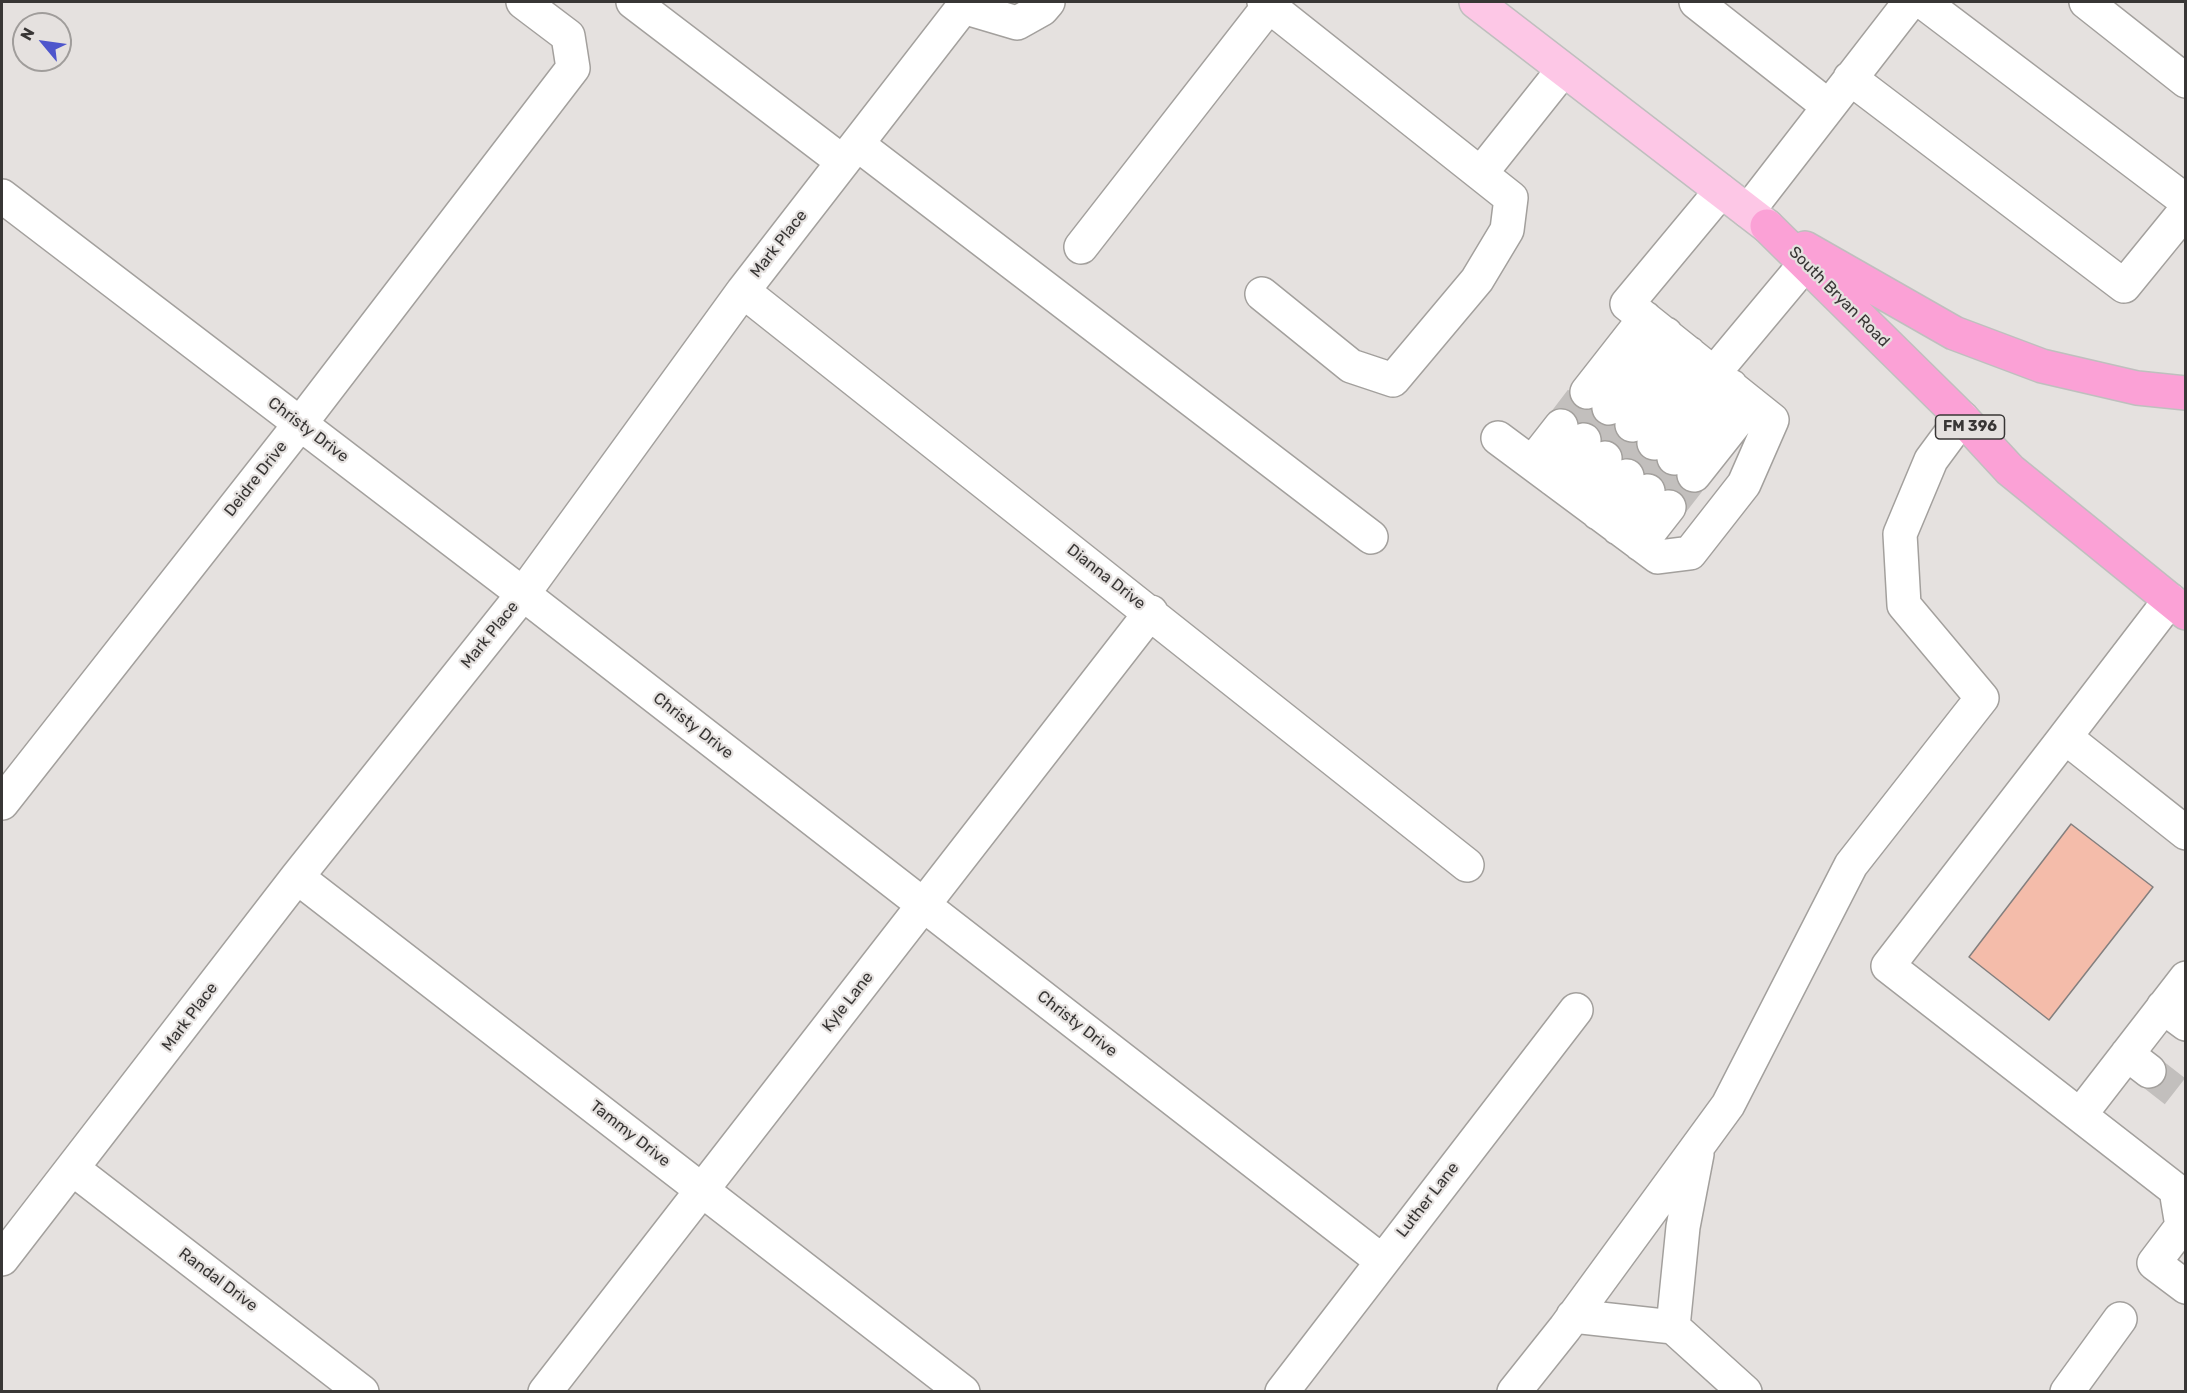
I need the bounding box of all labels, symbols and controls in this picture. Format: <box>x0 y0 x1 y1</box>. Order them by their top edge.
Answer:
north arrow <box>12 12 72 72</box>
text: N <box>16 24 39 44</box>
street label: Mark Place <box>747 206 811 282</box>
street label: South Bryan Road <box>1785 243 1893 351</box>
street label: Christy Drive <box>264 393 352 467</box>
road number: FM 396 <box>1936 415 2004 439</box>
street label: Deidre Drive <box>221 437 291 521</box>
street label: Dianna Drive <box>1063 540 1149 614</box>
street label: Mark Place <box>457 598 523 672</box>
street label: Christy Drive <box>649 689 737 763</box>
street label: Kyle Lane <box>819 968 877 1036</box>
street label: Mark Place <box>158 979 222 1055</box>
street label: Christy Drive <box>1033 987 1121 1061</box>
street label: Tammy Drive <box>586 1097 674 1171</box>
street label: Luther Lane <box>1393 1159 1463 1241</box>
street label: Randal Drive <box>175 1244 261 1316</box>

